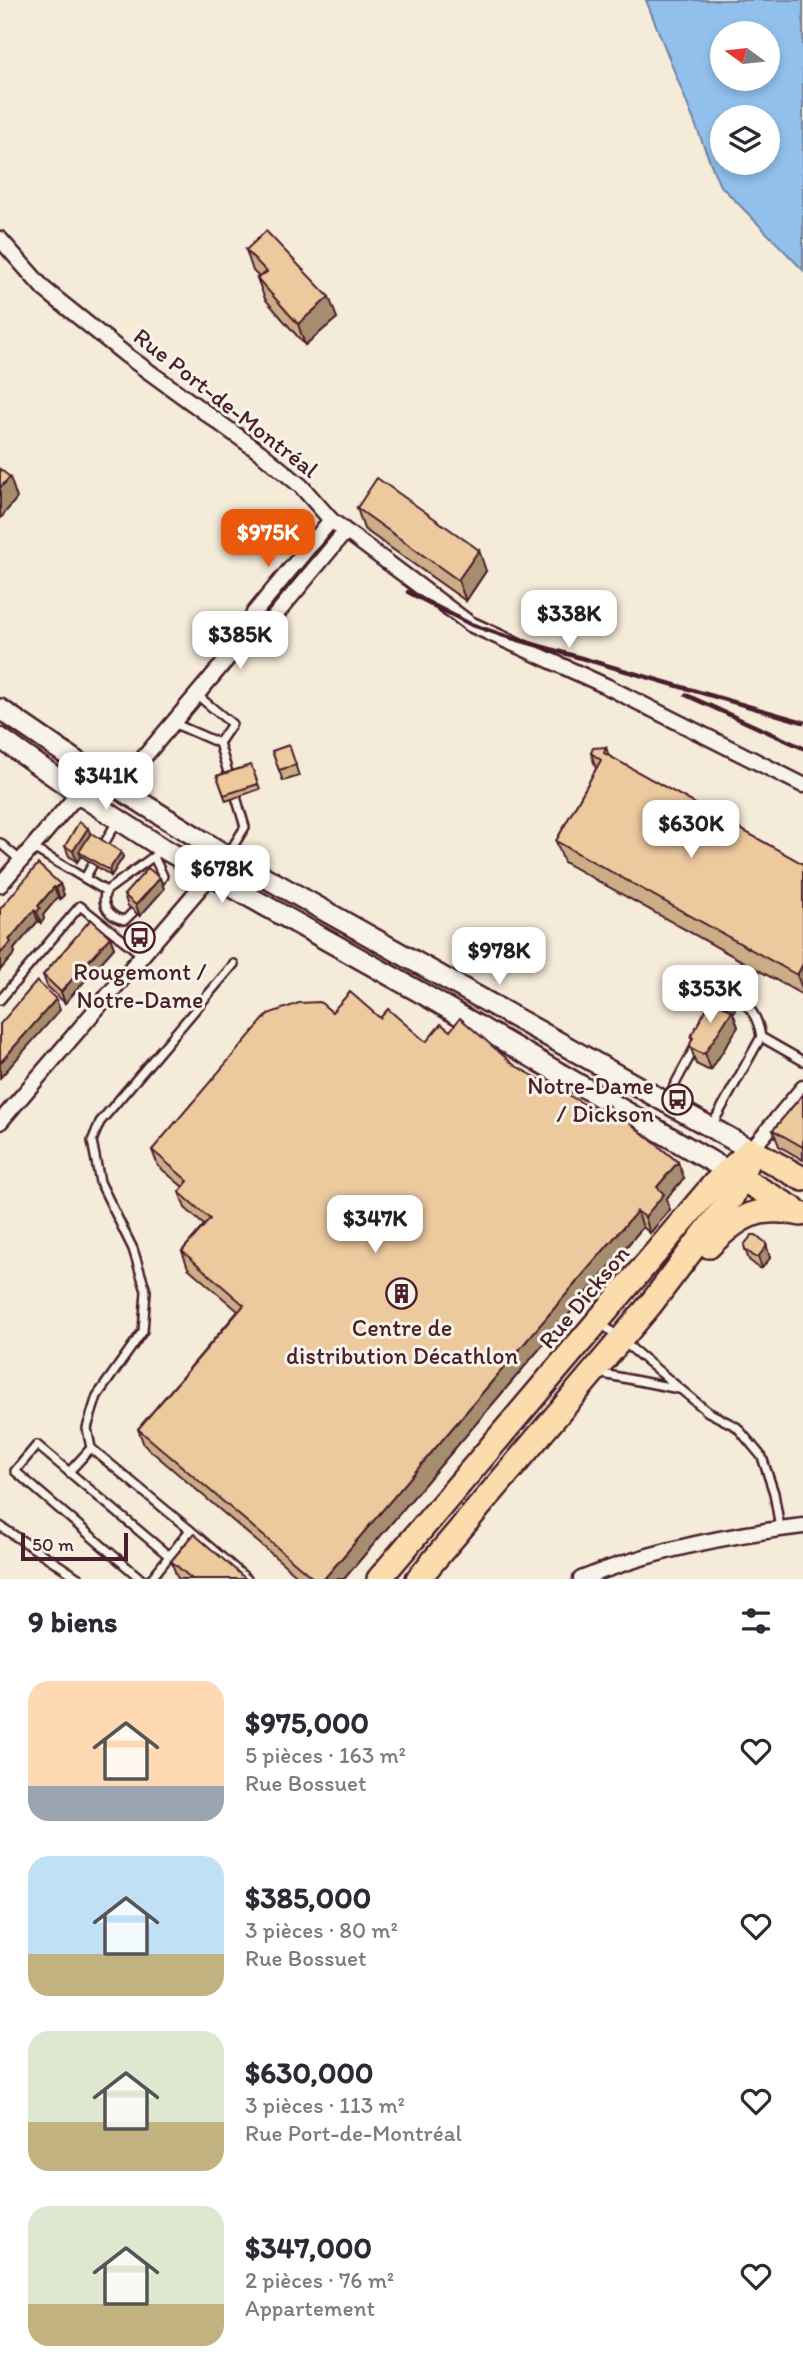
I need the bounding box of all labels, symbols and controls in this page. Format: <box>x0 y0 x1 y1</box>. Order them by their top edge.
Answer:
north arrow <box>710 21 780 91</box>
map controls <box>710 21 780 175</box>
button: layers <box>710 105 780 175</box>
street label: Rue Port-de-Montréal <box>128 321 325 484</box>
pin: $975K <box>219 510 317 569</box>
text: $975K <box>237 518 299 546</box>
pin: $338K <box>520 590 618 650</box>
text: $338K <box>537 599 601 627</box>
pin: $385K <box>191 612 289 671</box>
text: $385K <box>208 620 272 648</box>
pin: $341K <box>57 752 155 812</box>
text: $341K <box>74 761 138 789</box>
pin: $630K <box>642 800 740 860</box>
text: $630K <box>658 809 724 837</box>
pin: $678K <box>173 846 271 905</box>
text: $678K <box>191 854 253 882</box>
bus stop icon: Rougemont / Notre-Dame <box>123 921 157 955</box>
pin: $978K <box>450 928 548 987</box>
text: $978K <box>468 936 530 964</box>
place label: Rougemont / Notre-Dame <box>73 957 207 1014</box>
pin: $353K <box>661 965 759 1025</box>
text: $353K <box>678 974 742 1002</box>
place label: Notre-Dame / Dickson <box>527 1071 654 1128</box>
bus stop icon: Notre-Dame / Dickson <box>660 1083 694 1117</box>
pin: $347K <box>326 1196 424 1255</box>
text: $347K <box>343 1204 407 1232</box>
street label: Rue Dickson <box>532 1239 636 1354</box>
building icon: Centre de distribution Décathlon <box>385 1277 419 1311</box>
place label: Centre de distribution Décathlon <box>286 1313 519 1370</box>
scale bar <box>21 1530 128 1562</box>
text: 50 m <box>32 1533 74 1556</box>
icon: filters <box>737 1602 775 1640</box>
text: 9 biens <box>28 1603 117 1640</box>
text: $975,000 <box>245 1704 369 1741</box>
icon: home <box>84 1709 168 1793</box>
icon: heart <box>737 1732 775 1770</box>
text: 5 pièces · 163 m² <box>245 1741 406 1769</box>
text: Rue Bossuet <box>245 1769 367 1797</box>
text: $385,000 <box>245 1879 371 1916</box>
icon: home <box>84 1884 168 1968</box>
icon: heart <box>737 1907 775 1945</box>
text: 3 pièces · 80 m² <box>245 1916 398 1944</box>
text: Rue Bossuet <box>245 1944 367 1972</box>
text: $630,000 <box>245 2054 373 2091</box>
icon: home <box>84 2059 168 2143</box>
icon: heart <box>737 2082 775 2120</box>
text: 3 pièces · 113 m² <box>245 2091 405 2119</box>
text: Rue Port-de-Montréal <box>245 2119 462 2147</box>
text: $347,000 <box>245 2229 372 2266</box>
icon: home <box>84 2234 168 2318</box>
icon: heart <box>737 2257 775 2295</box>
text: 2 pièces · 76 m² <box>245 2266 394 2294</box>
text: Appartement <box>245 2294 375 2322</box>

